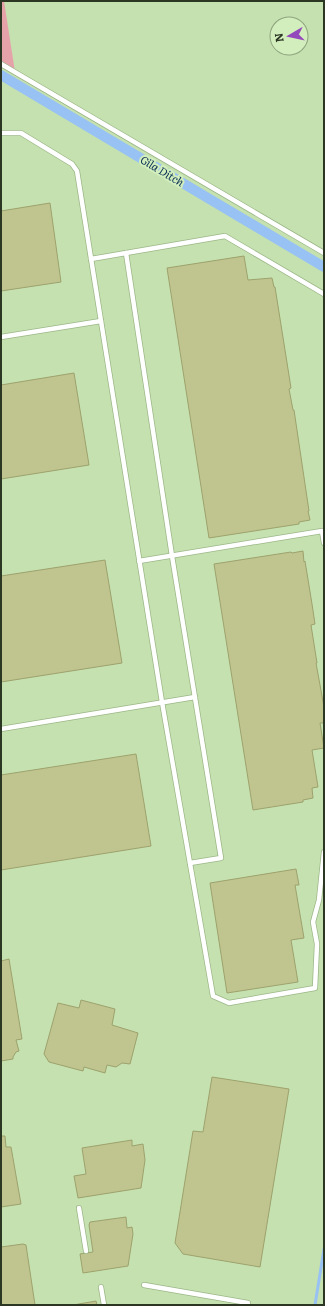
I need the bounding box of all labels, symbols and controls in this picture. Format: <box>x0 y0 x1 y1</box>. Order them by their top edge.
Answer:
north arrow <box>269 16 309 56</box>
text: N <box>270 32 287 44</box>
water label: Gila Ditch <box>138 151 188 190</box>

